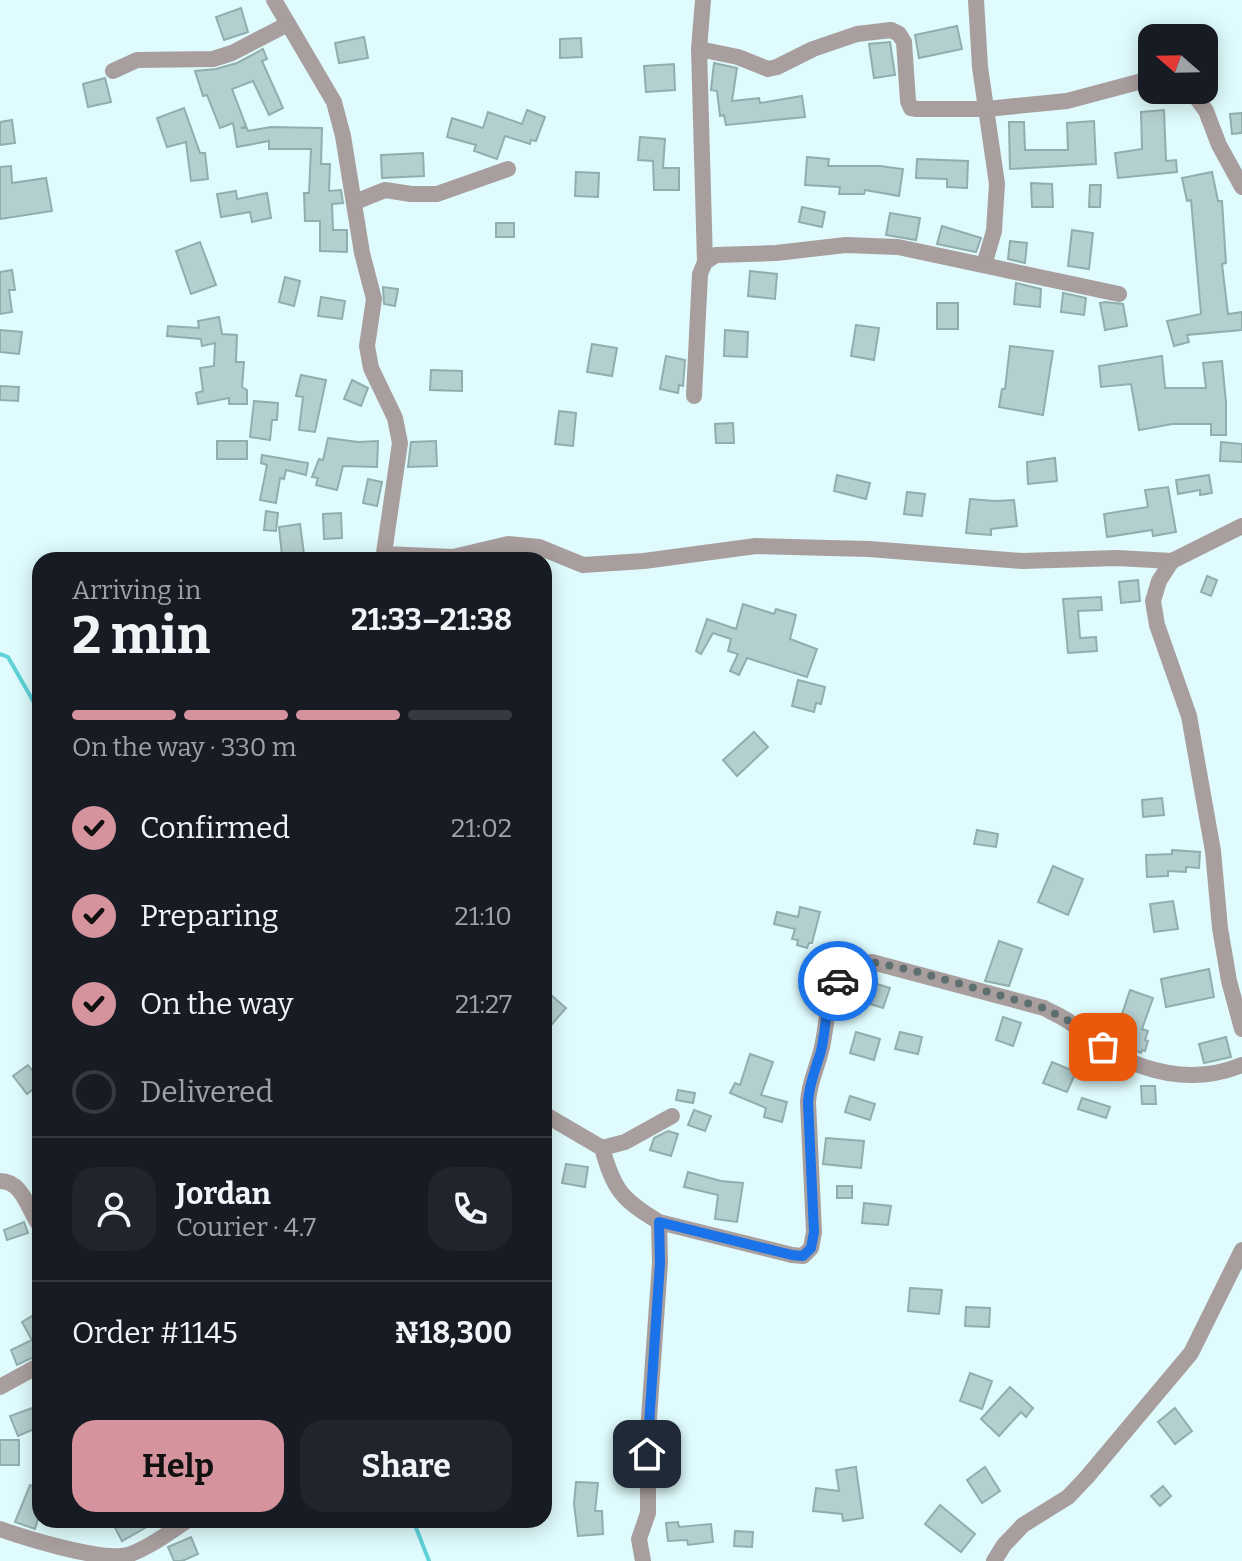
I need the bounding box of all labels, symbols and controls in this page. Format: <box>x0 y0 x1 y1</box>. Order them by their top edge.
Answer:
north arrow <box>1138 24 1218 104</box>
map controls <box>1138 24 1218 104</box>
text: Arriving in <box>72 575 201 606</box>
text: 21:33–21:38 <box>351 602 512 638</box>
text: 2 min <box>72 604 210 667</box>
text: On the way · 330 m <box>72 732 297 763</box>
icon: check <box>72 806 116 850</box>
text: Confirmed <box>140 810 290 846</box>
text: 21:02 <box>451 813 512 844</box>
icon: check <box>72 894 116 938</box>
text: Preparing <box>140 898 278 934</box>
text: 21:10 <box>455 901 512 932</box>
courier <box>798 941 878 1021</box>
icon: car <box>816 959 860 1003</box>
icon: check <box>72 982 116 1026</box>
text: On the way <box>140 986 293 1022</box>
text: 21:27 <box>455 989 512 1020</box>
pin <box>1069 1013 1137 1081</box>
icon: bag <box>1081 1025 1125 1069</box>
text: Delivered <box>140 1074 273 1110</box>
button: person <box>72 1167 156 1251</box>
button: phone <box>428 1167 512 1251</box>
text: Jordan <box>176 1176 271 1212</box>
text: Courier · 4.7 <box>176 1212 316 1243</box>
text: Order #1145 <box>72 1315 238 1351</box>
text: ₦18,300 <box>394 1315 512 1351</box>
button: Help <box>72 1420 284 1512</box>
button: Share <box>300 1420 512 1512</box>
pin <box>613 1420 681 1488</box>
icon: home <box>625 1432 669 1476</box>

